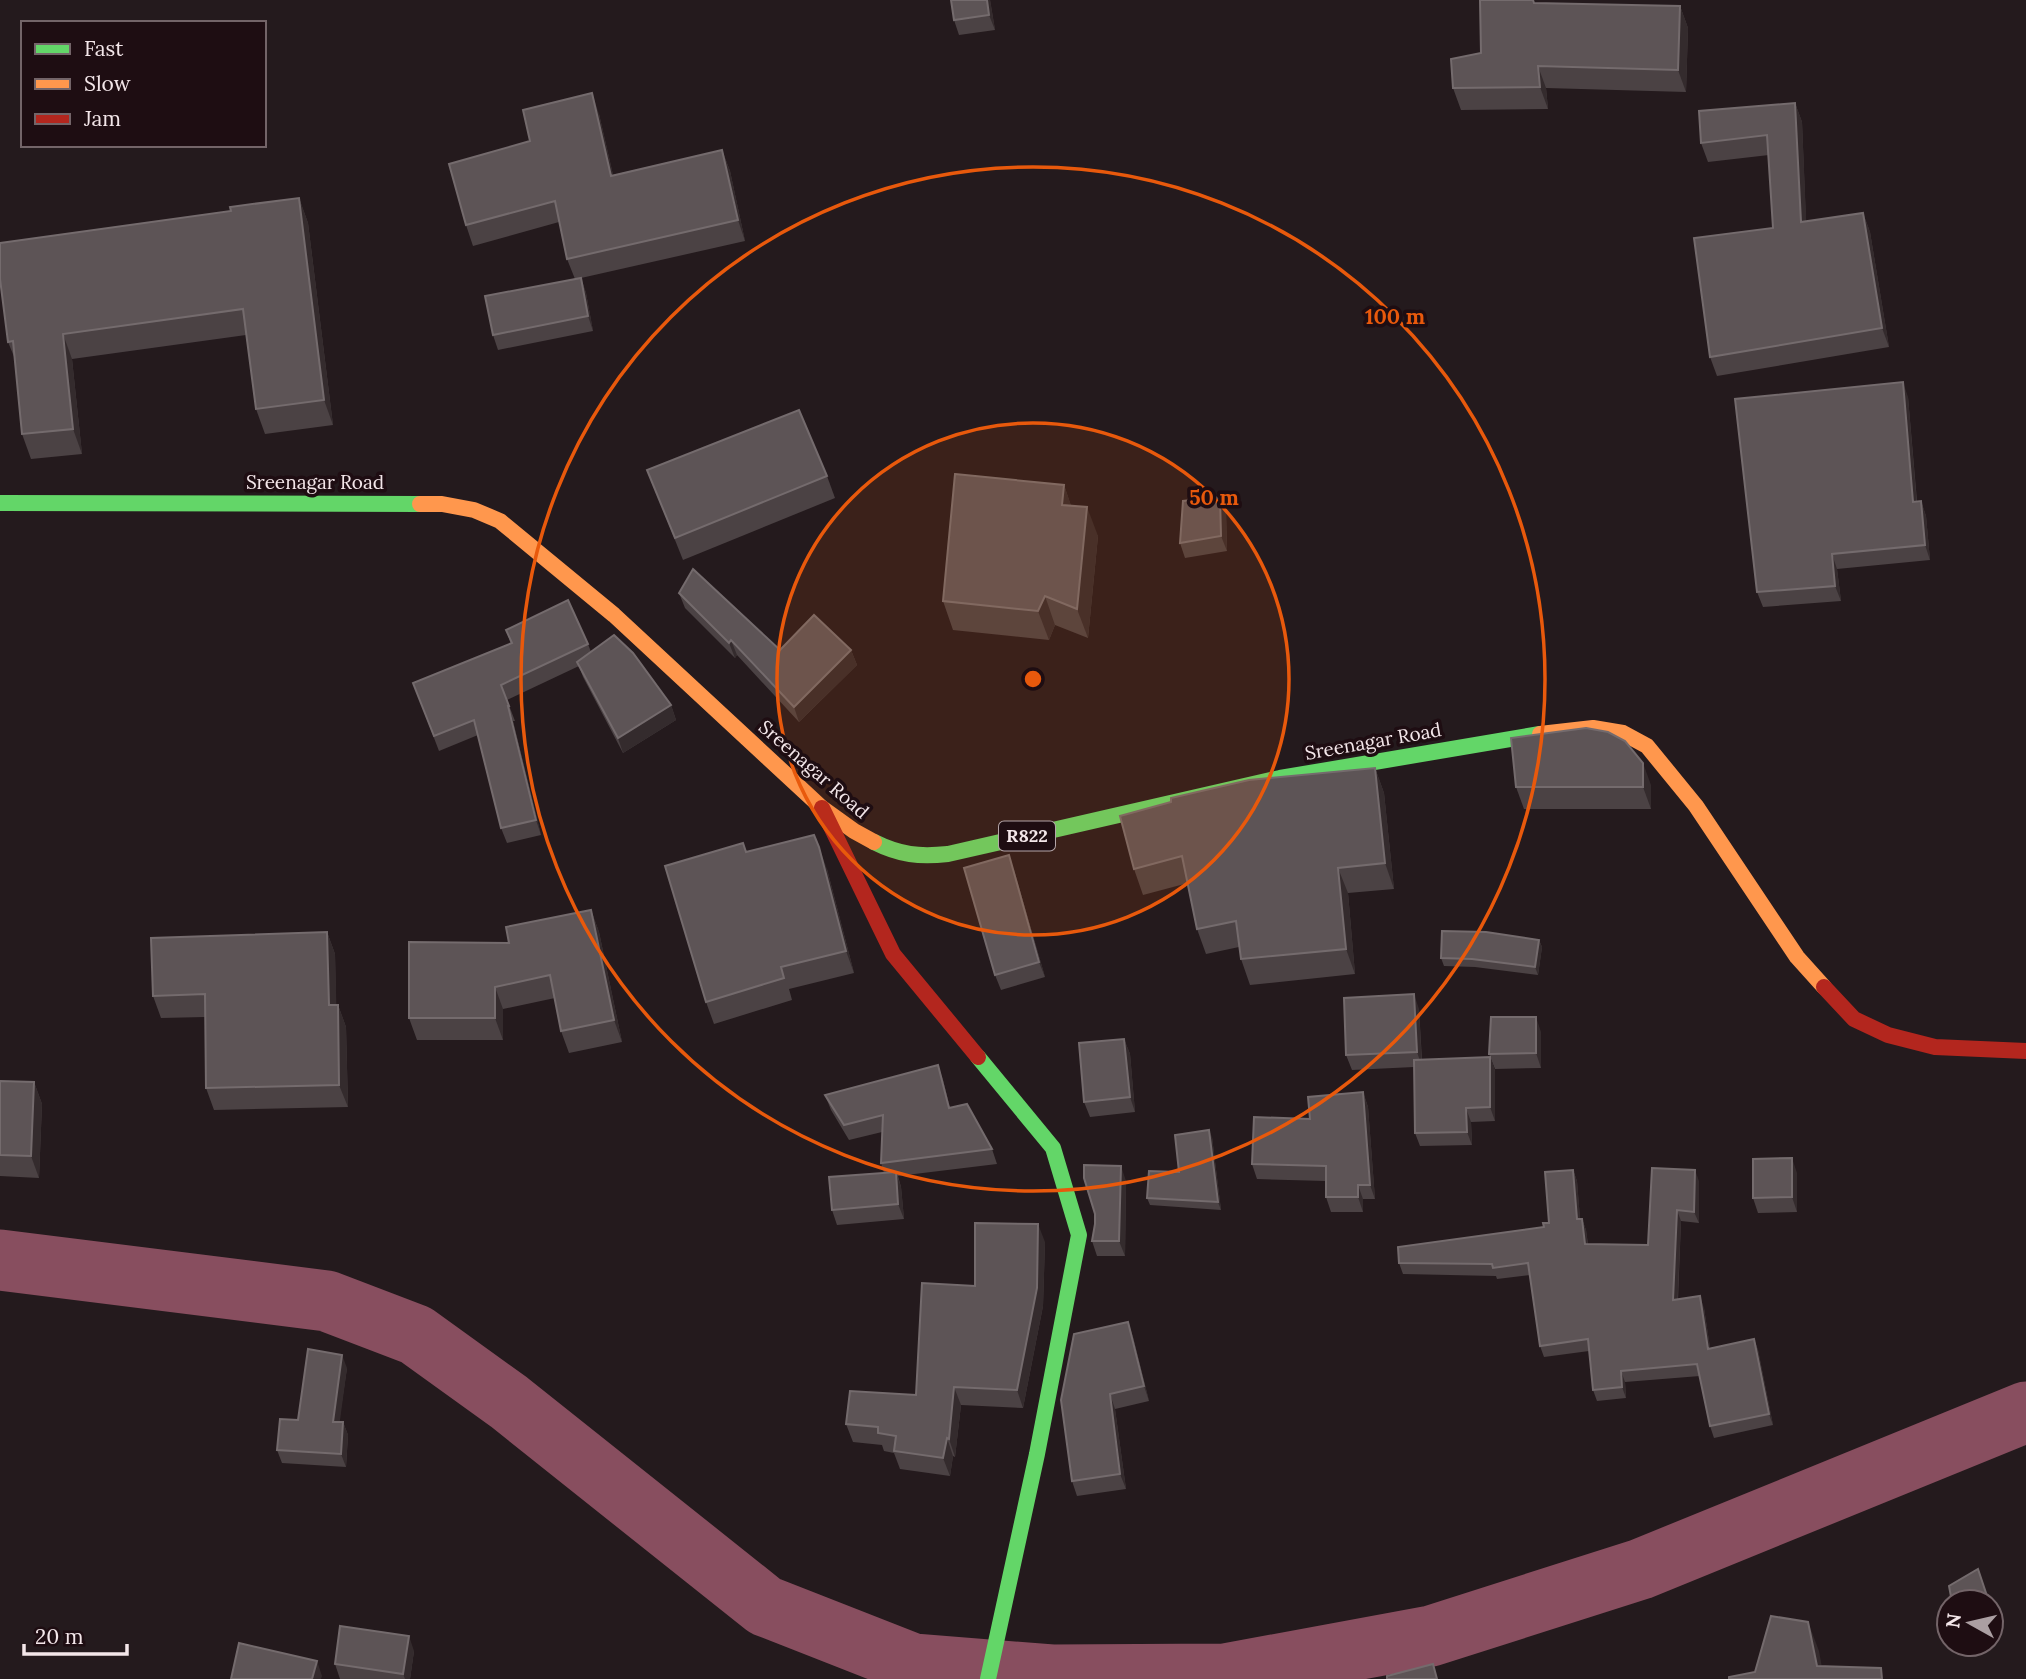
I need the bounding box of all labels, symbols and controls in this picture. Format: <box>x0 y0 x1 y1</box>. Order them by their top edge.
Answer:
legend <box>21 21 266 147</box>
text: Fast <box>84 35 124 62</box>
text: Slow <box>84 70 131 97</box>
text: Jam <box>83 105 121 132</box>
text: 100 m <box>1365 303 1425 330</box>
street label: Sreenagar Road <box>246 470 384 494</box>
text: 50 m <box>1189 484 1239 511</box>
centre of rings <box>1021 667 1045 691</box>
street label: Sreenagar Road <box>754 715 874 823</box>
street label: Sreenagar Road <box>1303 717 1443 765</box>
road number: R822 <box>999 822 1055 850</box>
north arrow <box>1935 1588 2005 1658</box>
text: N <box>1940 1611 1966 1630</box>
scale bar <box>24 1612 128 1656</box>
text: 20 m <box>35 1623 84 1650</box>

